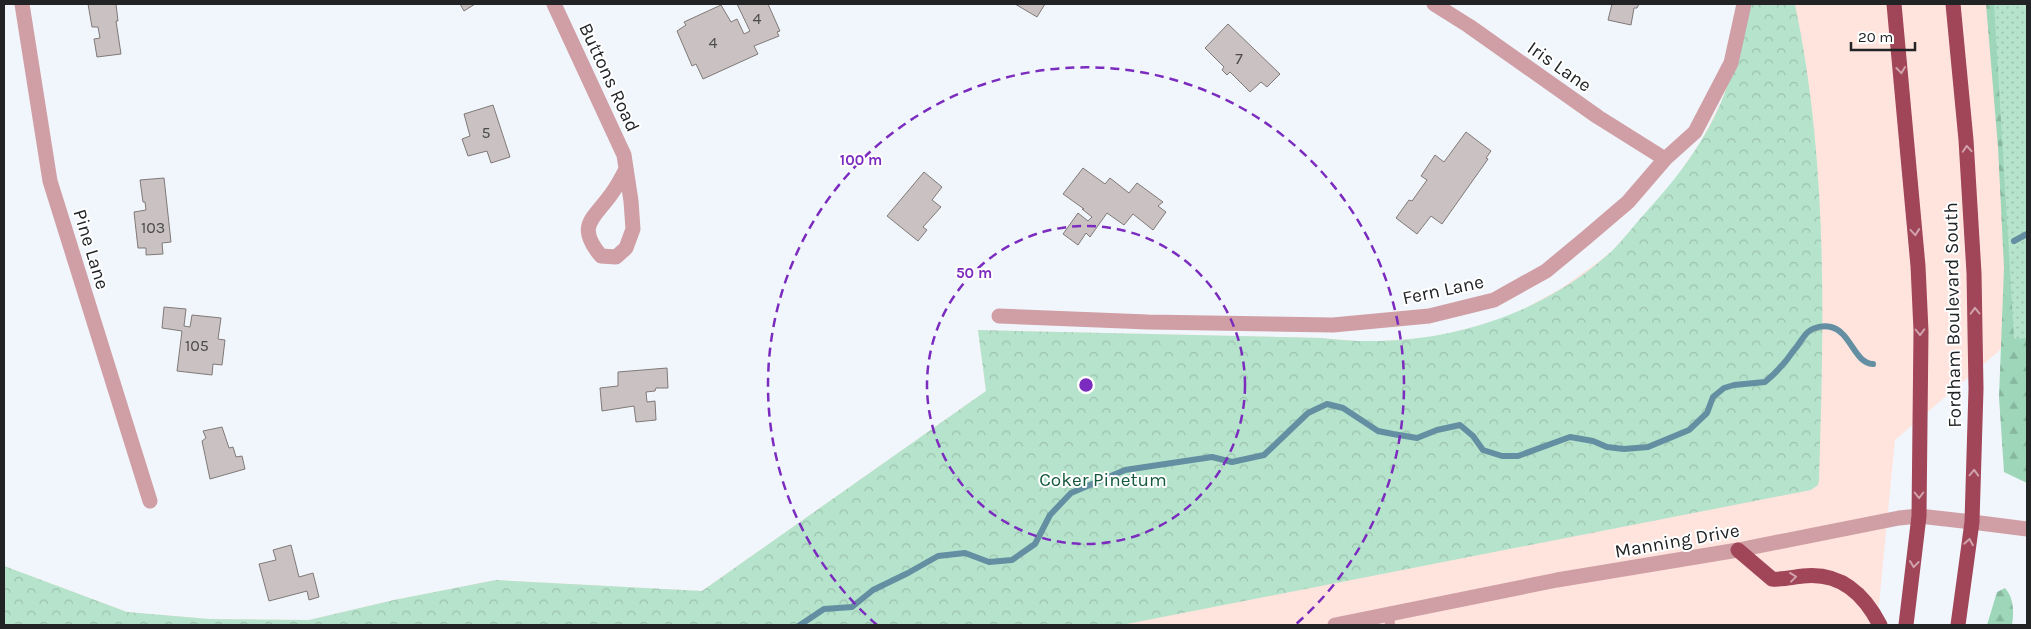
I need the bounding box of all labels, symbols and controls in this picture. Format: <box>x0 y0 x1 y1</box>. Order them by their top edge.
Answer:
house number: 4 <box>753 9 762 28</box>
street label: Buttons Road <box>574 19 644 135</box>
scale bar <box>1851 20 1915 52</box>
text: 20 m <box>1858 28 1893 46</box>
house number: 4 <box>709 33 718 52</box>
street label: Iris Lane <box>1523 37 1596 97</box>
house number: 7 <box>1235 49 1243 68</box>
one-way arrow <box>1895 66 1906 74</box>
house number: 5 <box>481 123 491 142</box>
one-way arrow <box>1961 144 1972 152</box>
text: 100 m <box>840 151 882 169</box>
street label: Fordham Boulevard South <box>1940 202 1966 428</box>
street label: Pine Lane <box>68 207 114 292</box>
house number: 103 <box>141 218 165 237</box>
one-way arrow <box>1909 228 1920 236</box>
text: 50 m <box>956 264 992 282</box>
street label: Fern Lane <box>1401 271 1486 309</box>
one-way arrow <box>1970 307 1980 314</box>
one-way arrow <box>1915 329 1925 337</box>
house number: 105 <box>185 336 209 355</box>
centre of rings <box>1077 376 1095 394</box>
park label: Coker Pinetum <box>1039 469 1167 491</box>
one-way arrow <box>1968 469 1979 477</box>
one-way arrow <box>1914 492 1924 499</box>
street label: Manning Drive <box>1613 519 1741 563</box>
one-way arrow <box>1963 538 1974 546</box>
one-way arrow <box>1909 561 1920 569</box>
one-way arrow <box>1789 572 1797 583</box>

